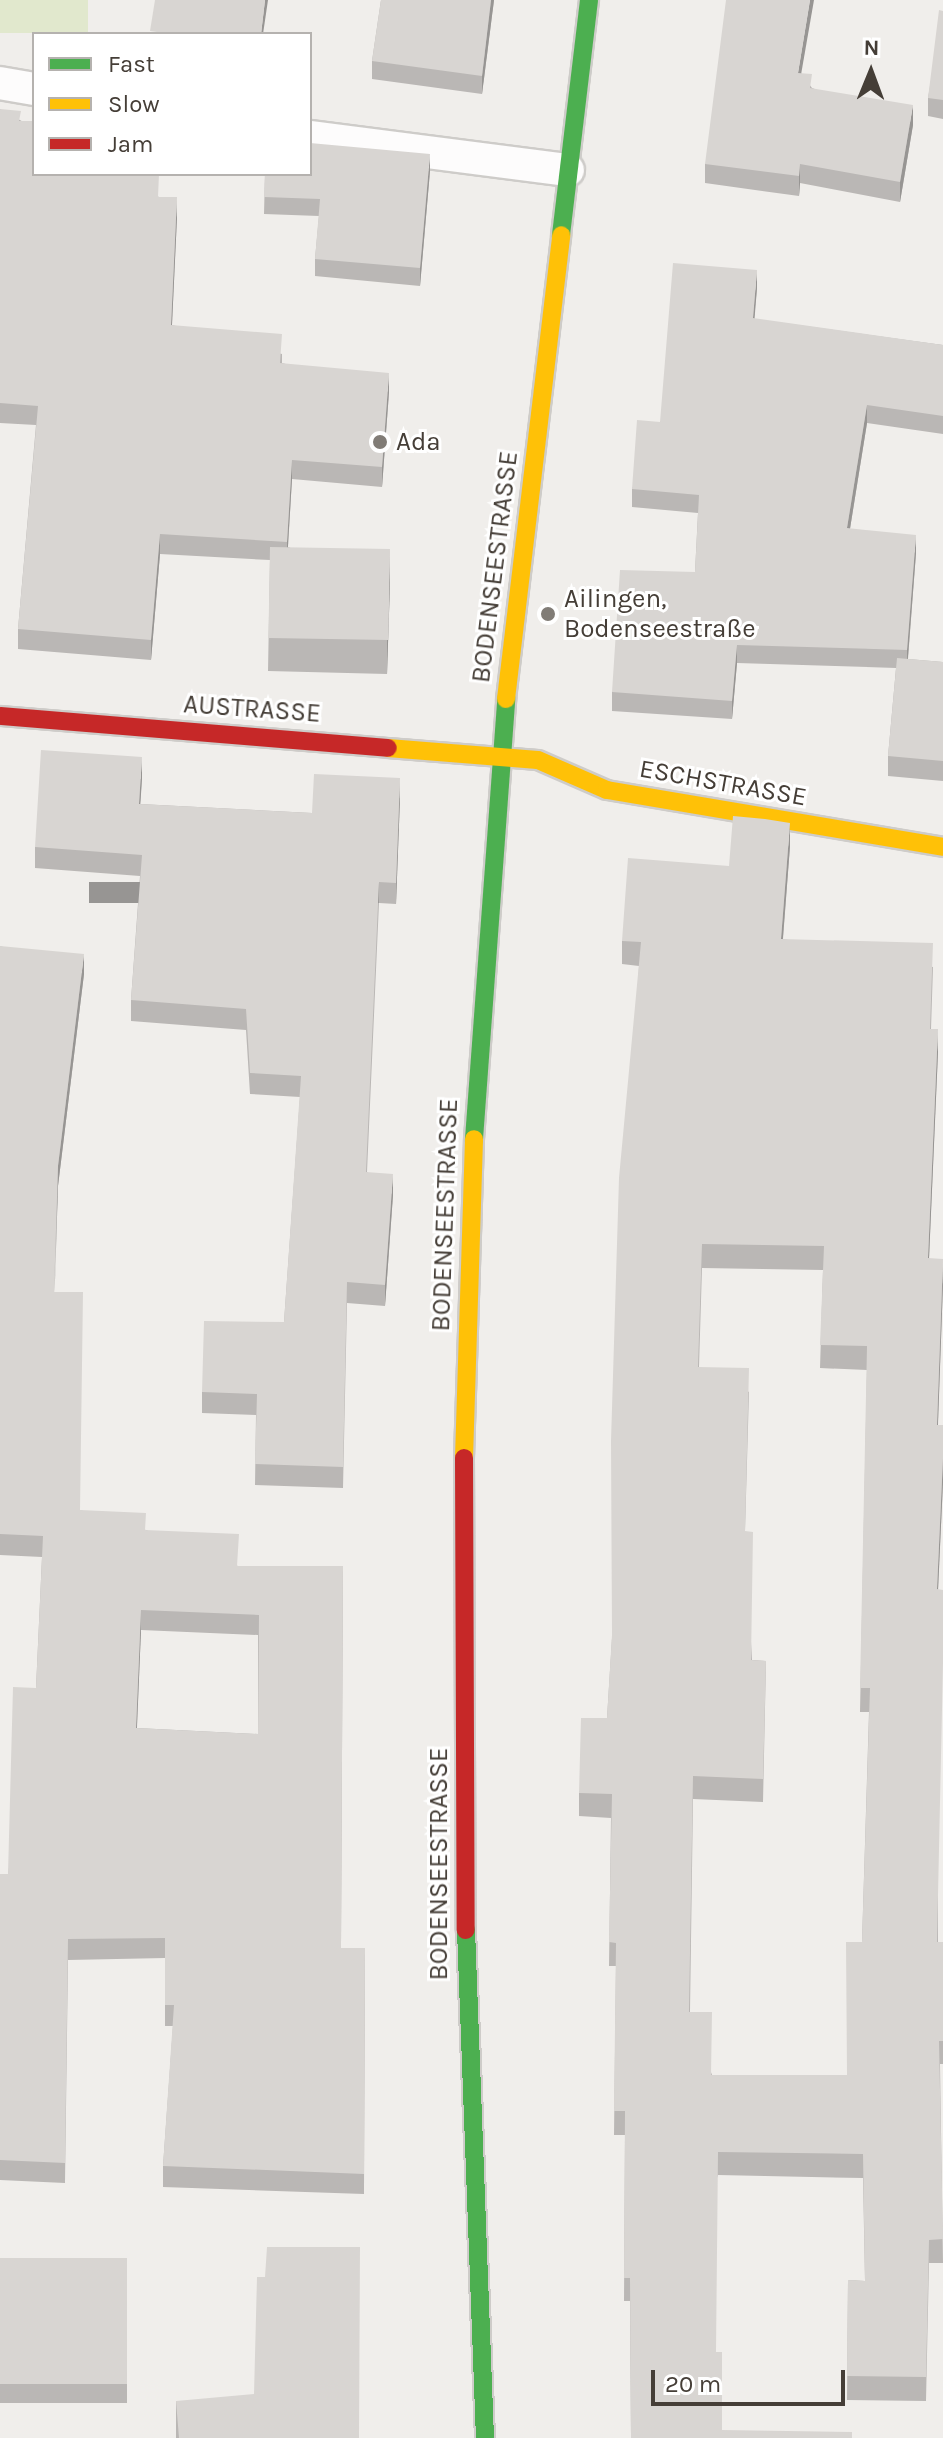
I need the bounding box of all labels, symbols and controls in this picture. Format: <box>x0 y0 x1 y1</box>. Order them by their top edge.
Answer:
legend <box>32 32 312 176</box>
north arrow <box>831 32 911 112</box>
text: N <box>863 35 880 61</box>
text: Fast <box>108 50 155 78</box>
text: Slow <box>108 90 160 118</box>
text: Jam <box>108 130 153 158</box>
place label: Ada <box>396 426 441 458</box>
marker: Ada <box>371 433 389 451</box>
street label: BODENSEESTRASSE <box>465 449 525 685</box>
place label: Ailingen, Bodenseestraße <box>564 583 756 644</box>
marker: Ailingen, Bodenseestraße <box>539 605 557 623</box>
street label: AUSTRASSE <box>182 689 322 729</box>
street label: ESCHSTRASSE <box>637 753 809 813</box>
street label: BODENSEESTRASSE <box>425 1098 465 1332</box>
street label: BODENSEESTRASSE <box>423 1747 455 1981</box>
scale bar <box>655 2354 849 2404</box>
text: 20 m <box>665 2370 721 2398</box>

